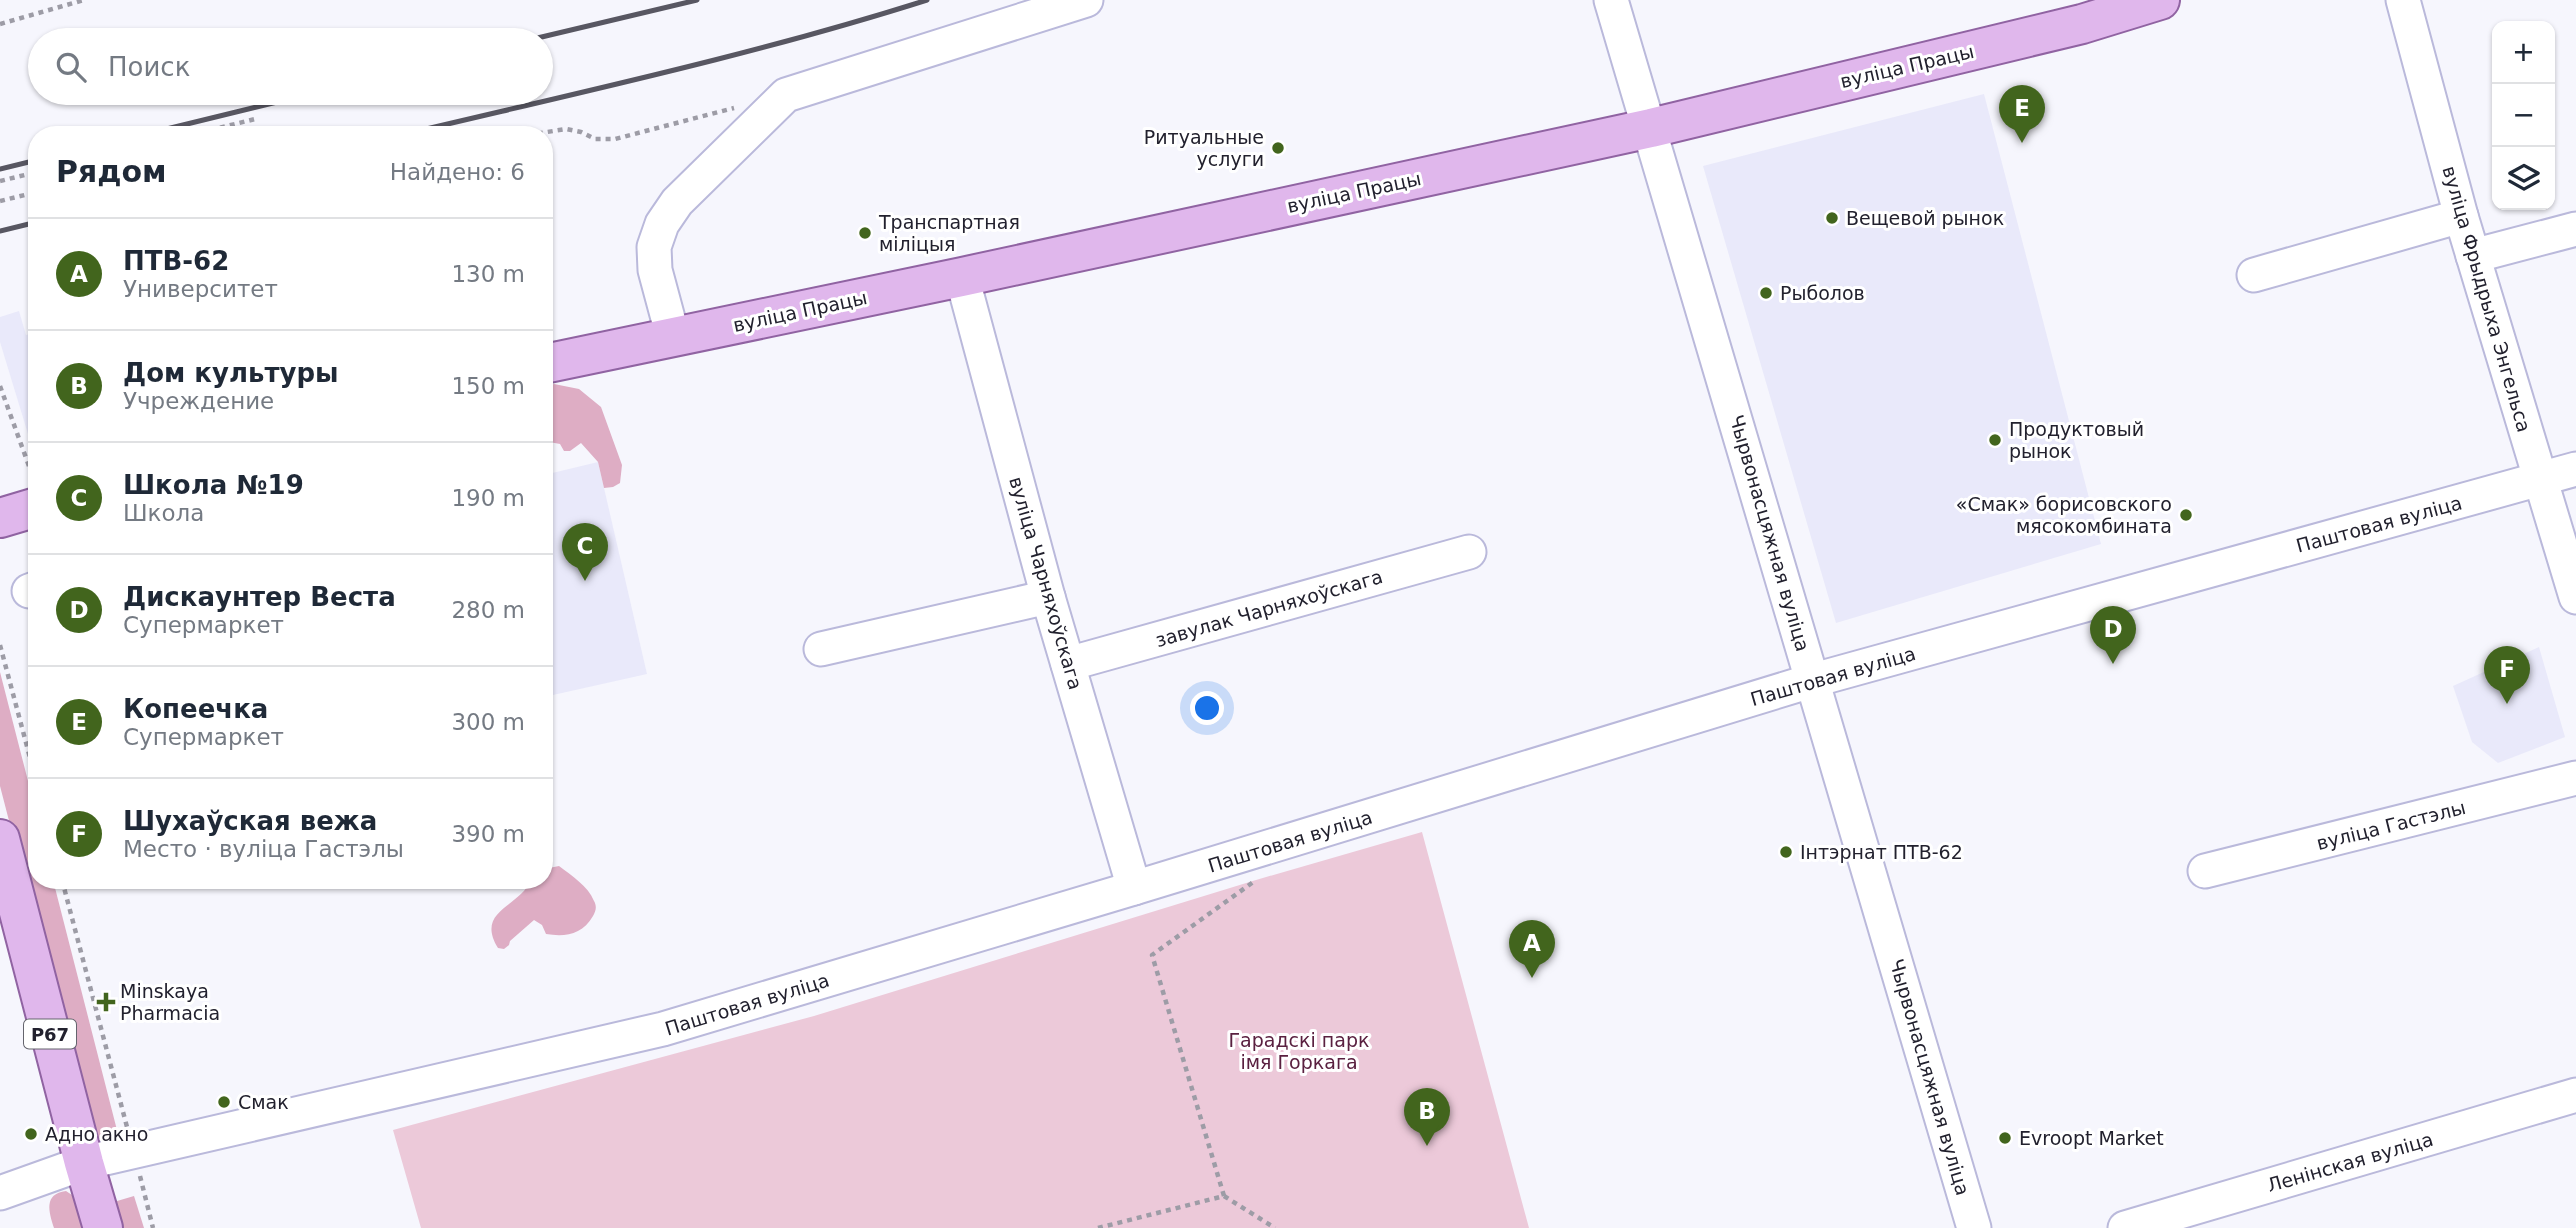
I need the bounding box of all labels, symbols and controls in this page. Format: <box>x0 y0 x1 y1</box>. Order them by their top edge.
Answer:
map controls <box>2492 21 2555 210</box>
button: + <box>2492 21 2555 84</box>
search box <box>28 28 553 105</box>
street label: вуліца Працы <box>1838 40 1976 92</box>
icon: search <box>52 48 90 86</box>
text: Поиск <box>108 52 190 82</box>
button: − <box>2492 84 2555 147</box>
pin: E <box>1999 85 2045 143</box>
place label: Ритуальные услуги <box>1144 126 1264 170</box>
marker: Ритуальные услуги <box>1270 140 1286 156</box>
button: layers <box>2492 147 2555 210</box>
text: Рядом <box>56 154 167 189</box>
text: Найдено: 6 <box>390 159 525 185</box>
street label: вуліца Фрыдрыха Энгельса <box>2438 163 2536 435</box>
street label: вуліца Працы <box>1285 167 1423 217</box>
place label: Вещевой рынок <box>1846 207 2004 229</box>
marker: Вещевой рынок <box>1824 210 1840 226</box>
place label: Транспартная міліцыя <box>878 211 1020 255</box>
marker: Транспартная міліцыя <box>857 225 873 241</box>
text: ПТВ-62 <box>123 246 229 276</box>
text: A <box>70 261 88 287</box>
text: 130 m <box>451 261 525 287</box>
text: Университет <box>123 276 278 302</box>
place label: Рыболов <box>1780 282 1865 304</box>
marker: Рыболов <box>1758 285 1774 301</box>
street label: вуліца Працы <box>731 286 869 336</box>
text: Дом культуры <box>123 358 339 388</box>
text: B <box>70 373 88 399</box>
text: 150 m <box>451 373 525 399</box>
text: Учреждение <box>123 388 274 414</box>
street label: Чырвонасцяжная вуліца <box>1726 412 1814 654</box>
place label: Продуктовый рынок <box>2009 418 2144 462</box>
marker: Продуктовый рынок <box>1987 432 2003 448</box>
text: Школа №19 <box>123 470 304 500</box>
street label: вуліца Чарняхоўскага <box>1005 474 1087 692</box>
text: C <box>71 485 87 511</box>
text: 190 m <box>451 485 525 511</box>
street label: Паштовая вуліца <box>2294 491 2464 557</box>
place label: «Смак» борисовского мясокомбината <box>1956 493 2172 537</box>
text: Школа <box>123 500 204 526</box>
marker: «Смак» борисовского мясокомбината <box>2178 507 2194 523</box>
pin: C <box>562 523 608 581</box>
street label: завулак Чарняхоўскага <box>1153 565 1385 651</box>
text: Дискаунтер Веста <box>123 582 396 612</box>
text: D <box>69 597 89 623</box>
text: 280 m <box>451 597 525 623</box>
pin: D <box>2090 606 2136 664</box>
text: Супермаркет <box>123 612 284 638</box>
street label: Паштовая вуліца <box>1748 642 1918 710</box>
pin: F <box>2484 646 2530 704</box>
your location <box>1190 691 1224 725</box>
text: Копеечка <box>123 694 268 724</box>
text: E <box>71 709 87 735</box>
text: 300 m <box>451 709 525 735</box>
text: Супермаркет <box>123 724 284 750</box>
street label: вуліца Гастэлы <box>2314 796 2468 854</box>
text: Шухаўская вежа <box>123 806 377 836</box>
street label: Паштовая вуліца <box>1205 806 1375 876</box>
text: F <box>71 821 87 847</box>
text: 390 m <box>451 821 525 847</box>
text: Место · вуліца Гастэлы <box>123 836 404 862</box>
place label: Інтэрнат ПТВ-62 <box>1800 841 1963 863</box>
marker: Інтэрнат ПТВ-62 <box>1778 844 1794 860</box>
pin: A <box>1509 920 1555 978</box>
street label: Чырвонасцяжная вуліца <box>1886 956 1974 1198</box>
street label: Паштовая вуліца <box>662 969 832 1039</box>
place label: Minskaya Pharmacia <box>120 980 220 1024</box>
marker: Minskaya Pharmacia <box>98 994 114 1010</box>
road number: Р67 <box>24 1020 76 1049</box>
park label: Гарадскі парк імя Горкага <box>1229 1029 1369 1073</box>
pin: B <box>1404 1088 1450 1146</box>
place label: Смак <box>238 1091 289 1113</box>
marker: Смак <box>216 1094 232 1110</box>
place label: Адно акно <box>45 1123 148 1145</box>
marker: Адно акно <box>23 1126 39 1142</box>
place label: Evroopt Market <box>2019 1127 2164 1149</box>
street label: Ленінская вуліца <box>2265 1128 2435 1196</box>
marker: Evroopt Market <box>1997 1130 2013 1146</box>

